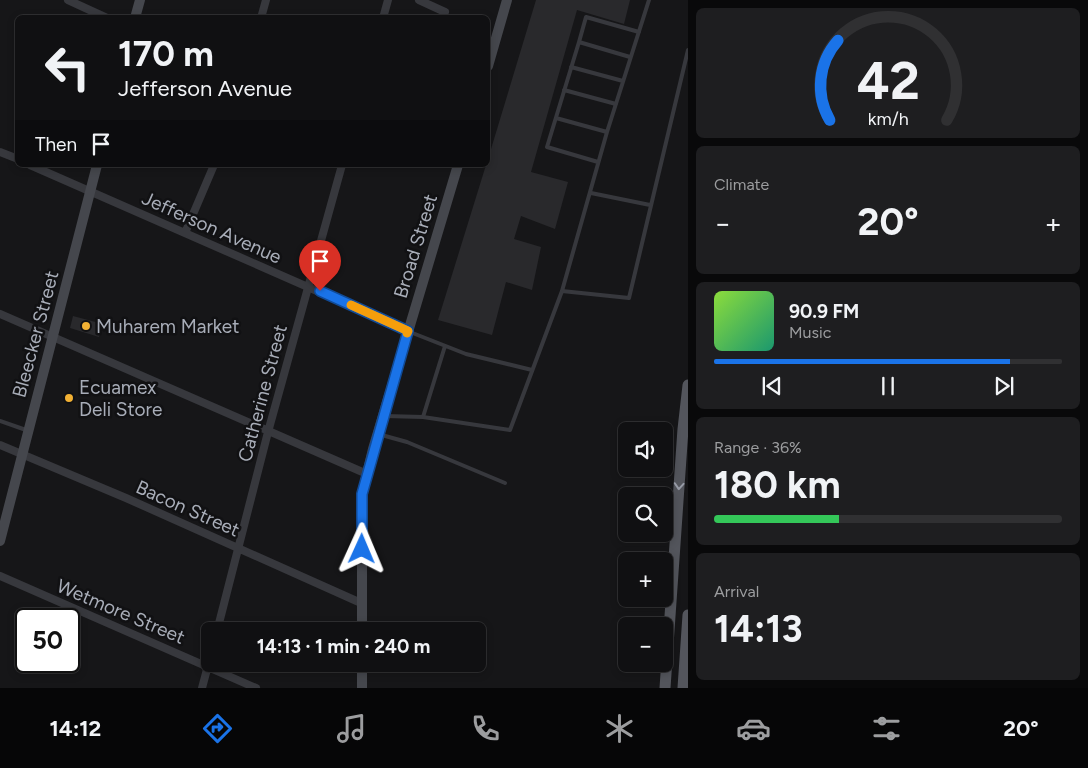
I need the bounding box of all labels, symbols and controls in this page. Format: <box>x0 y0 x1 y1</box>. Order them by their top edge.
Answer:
text: 170 m <box>118 33 214 75</box>
icon: left <box>35 35 100 100</box>
text: 42 <box>856 50 920 112</box>
text: Jefferson Avenue <box>118 75 292 102</box>
text: km/h <box>868 108 908 129</box>
icon: arrive <box>87 130 115 158</box>
text: Then <box>35 133 77 156</box>
text: Climate <box>714 175 769 194</box>
street label: Jefferson Avenue <box>138 186 285 269</box>
street label: Broad Street <box>389 191 442 301</box>
text: 20° <box>858 199 919 245</box>
text: − <box>714 206 731 240</box>
text: + <box>1045 206 1062 240</box>
pin <box>299 240 341 291</box>
icon: arrive <box>306 247 334 275</box>
street label: Bleecker Street <box>7 268 63 400</box>
text: 90.9 FM <box>789 300 859 323</box>
place label: Muharem Market <box>96 315 239 338</box>
marker: Muharem Market <box>80 320 92 332</box>
street label: Catherine Street <box>233 322 292 464</box>
text: Music <box>789 323 831 342</box>
icon: previous <box>758 372 786 400</box>
icon: pause <box>874 372 902 400</box>
icon: next <box>990 372 1018 400</box>
place label: Ecuamex Deli Store <box>79 376 162 421</box>
marker: Ecuamex Deli Store <box>63 392 75 404</box>
map controls <box>618 422 673 672</box>
button: sound <box>618 422 673 477</box>
text: Range · 36% <box>714 438 802 457</box>
text: 180 km <box>714 462 841 508</box>
street label: Bacon Street <box>132 475 243 542</box>
one-way arrow <box>673 482 684 490</box>
button: search <box>618 487 673 542</box>
position arrow <box>335 522 387 574</box>
button: + <box>618 552 673 607</box>
street label: Wetmore Street <box>53 574 188 649</box>
text: Arrival <box>714 582 759 601</box>
text: 14:13 <box>714 606 803 652</box>
speed limit sign: 50 <box>15 608 80 673</box>
button: − <box>618 617 673 672</box>
text: 14:13 · 1 min · 240 m <box>257 635 430 658</box>
icon: directions <box>200 711 235 746</box>
icon: music <box>334 711 369 746</box>
icon: phone <box>468 711 503 746</box>
icon: climate <box>602 711 637 746</box>
icon: car <box>736 711 771 746</box>
icon: filters <box>869 711 904 746</box>
text: 14:12 <box>49 715 101 742</box>
text: 20° <box>1003 715 1039 742</box>

